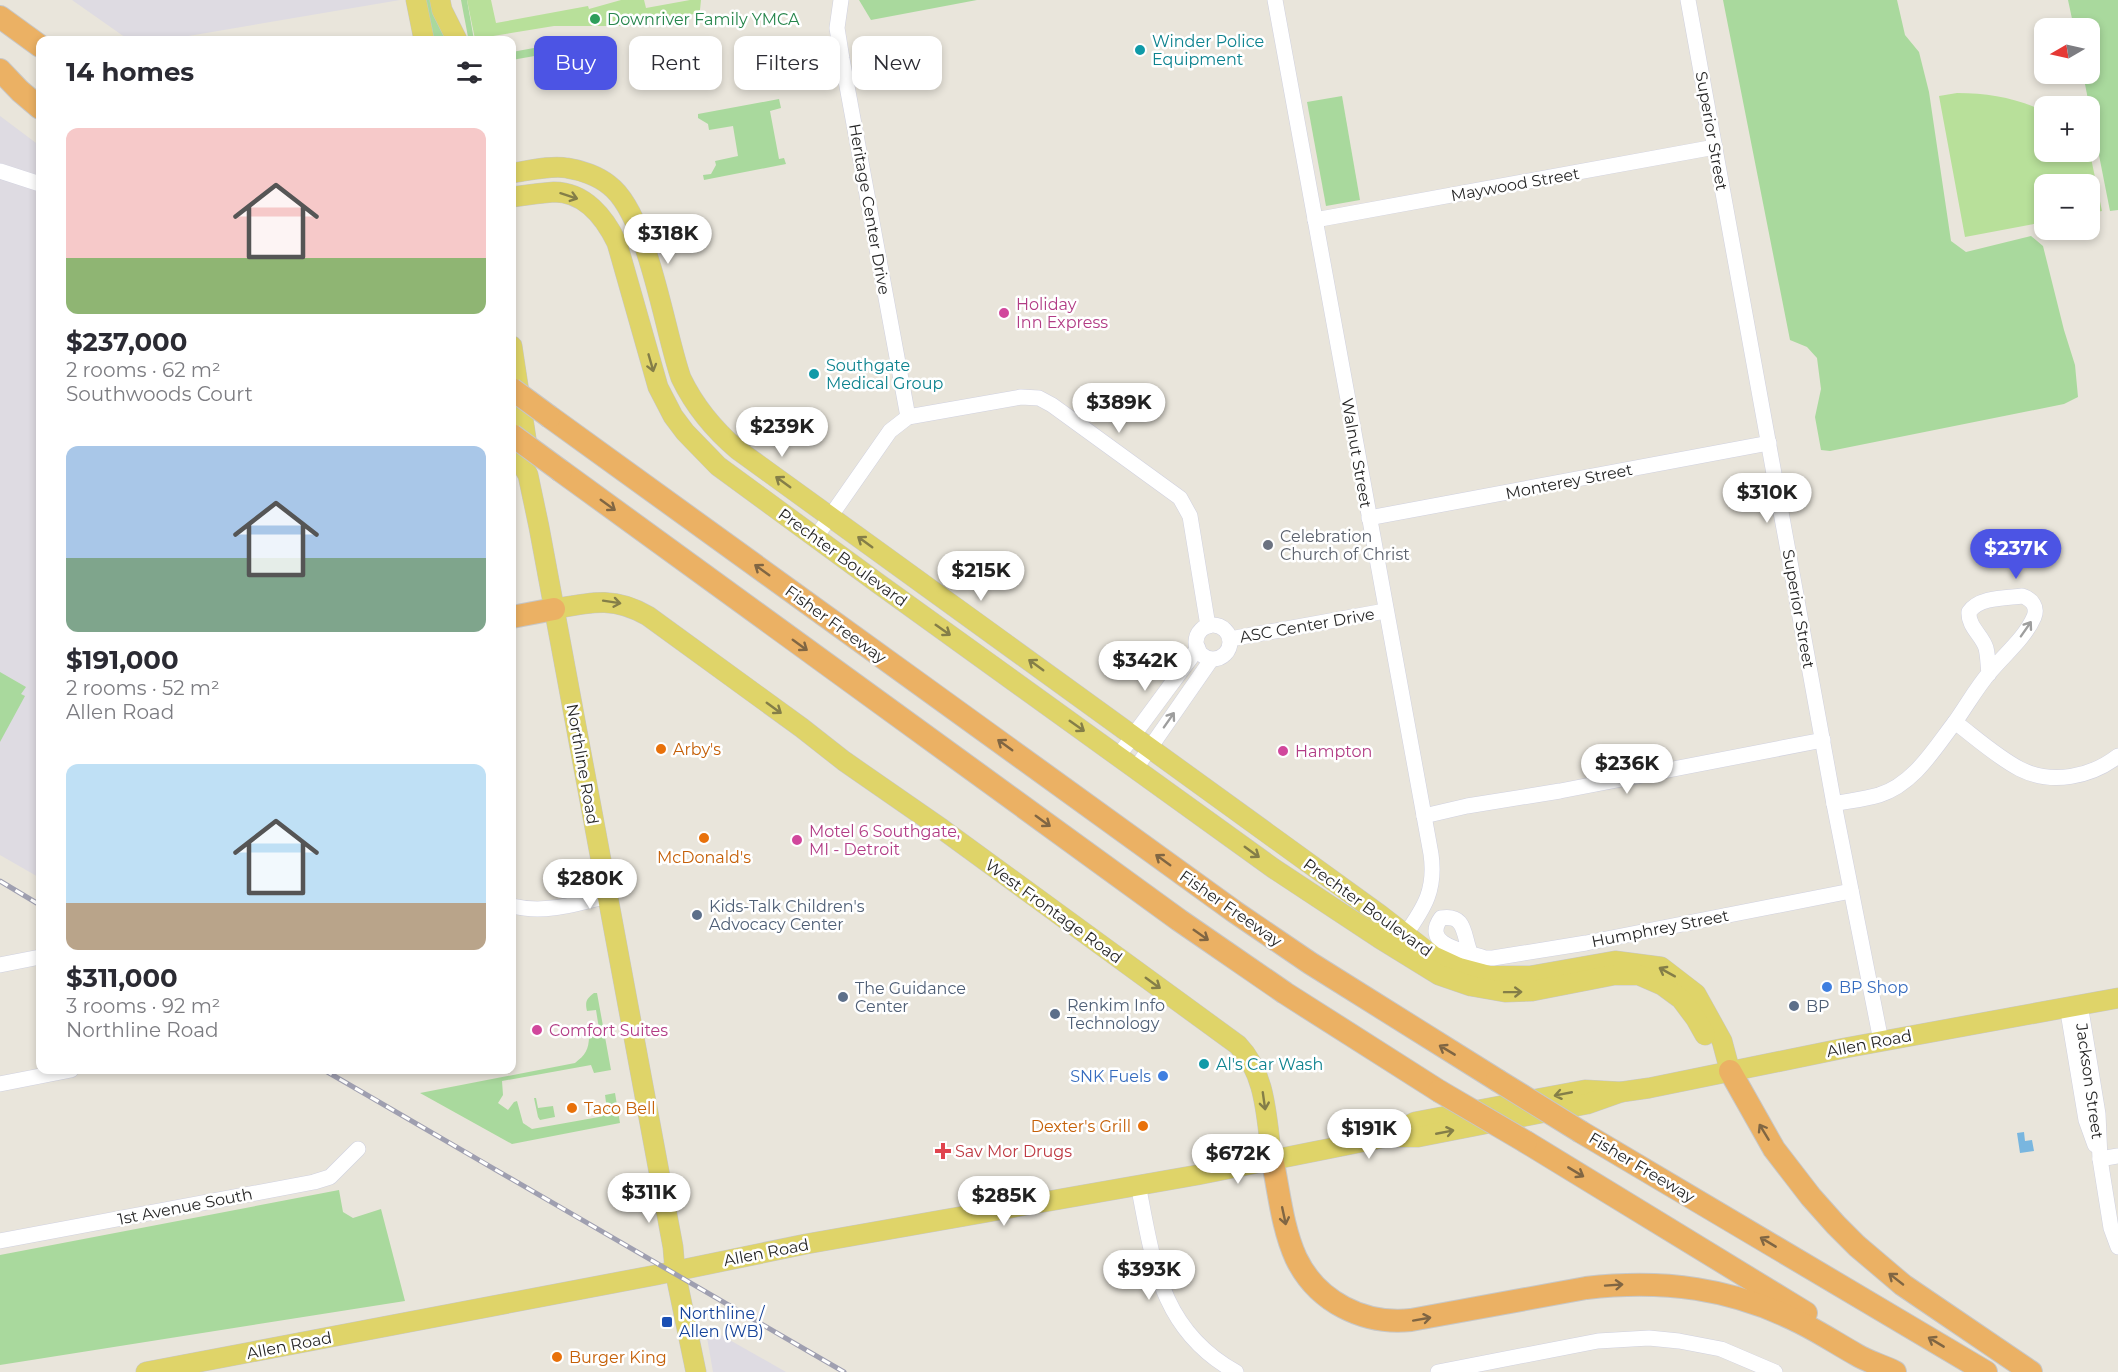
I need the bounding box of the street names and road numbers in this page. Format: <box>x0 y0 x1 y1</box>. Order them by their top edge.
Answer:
street label: Superior Street <box>1692 70 1731 193</box>
street label: Heritage Center Drive <box>845 122 894 296</box>
street label: Maywood Street <box>1449 164 1581 205</box>
street label: Walnut Street <box>1337 397 1376 510</box>
street label: Monterey Street <box>1504 460 1635 503</box>
street label: Prechter Boulevard <box>775 504 911 611</box>
street label: Superior Street <box>1779 548 1818 671</box>
street label: Fisher Freeway <box>781 581 890 668</box>
street label: ASC Center Drive <box>1238 604 1376 647</box>
street label: Northline Road <box>563 702 602 826</box>
street label: Prechter Boulevard <box>1300 854 1436 961</box>
street label: West Frontage Road <box>982 855 1126 967</box>
street label: Fisher Freeway <box>1176 866 1286 951</box>
street label: Humphrey Street <box>1590 906 1731 951</box>
street label: Jackson Street <box>2072 1021 2107 1141</box>
street label: Allen Road <box>1825 1026 1913 1061</box>
street label: Fisher Freeway <box>1585 1128 1698 1207</box>
street label: 1st Avenue South <box>116 1184 254 1229</box>
street label: Allen Road <box>722 1235 810 1270</box>
street label: Allen Road <box>245 1328 333 1363</box>

